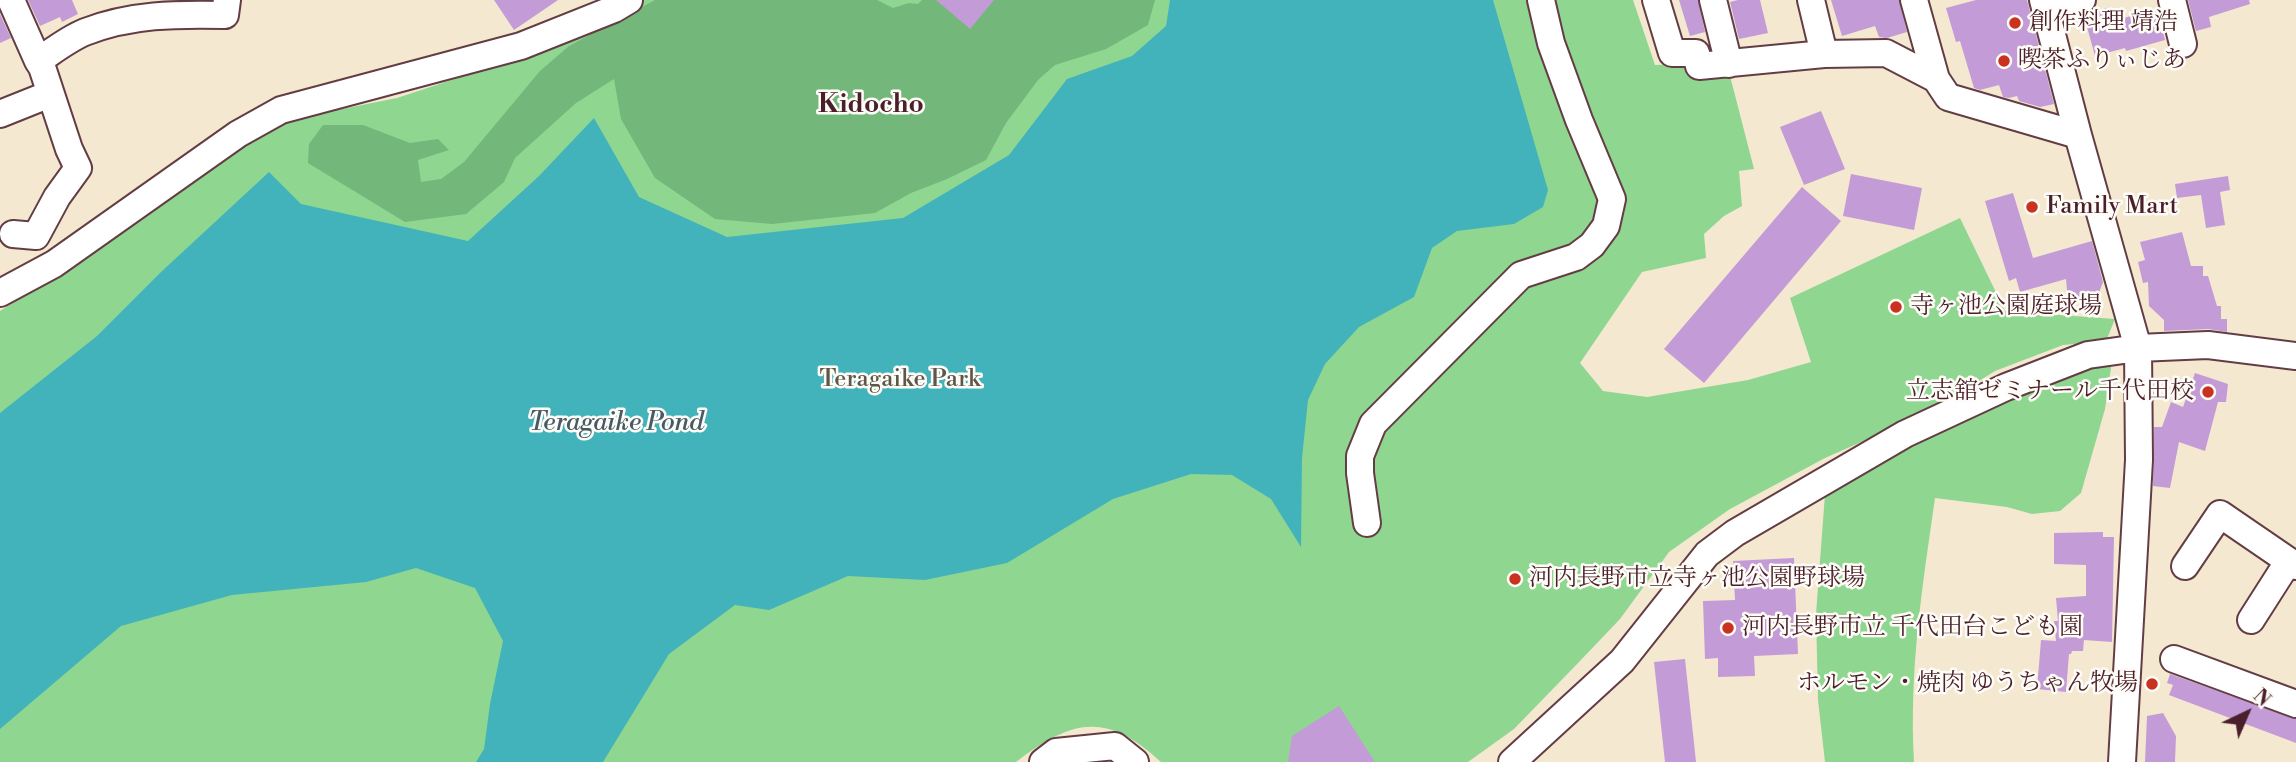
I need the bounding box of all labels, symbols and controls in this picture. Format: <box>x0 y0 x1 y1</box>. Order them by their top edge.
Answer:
place label: 創作料理 靖浩 <box>2029 9 2178 37</box>
marker: 創作料理 靖浩 <box>2007 15 2023 31</box>
place label: 喫茶ふりぃじあ <box>2018 47 2186 75</box>
marker: 喫茶ふりぃじあ <box>1996 53 2012 69</box>
district label: Kidocho <box>818 90 924 122</box>
place label: Family Mart <box>2046 193 2178 221</box>
marker: Family Mart <box>2024 199 2040 215</box>
place label: 寺ヶ池公園庭球場 <box>1910 293 2102 321</box>
marker: 寺ヶ池公園庭球場 <box>1888 299 1904 315</box>
park label: Teragaike Park <box>819 366 981 394</box>
place label: 立志舘ゼミナール千代田校 <box>1906 378 2194 406</box>
marker: 立志舘ゼミナール千代田校 <box>2200 384 2216 400</box>
water label: Teragaike Pond <box>528 408 704 440</box>
place label: 河内長野市立寺ヶ池公園野球場 <box>1529 565 1865 593</box>
marker: 河内長野市立寺ヶ池公園野球場 <box>1507 571 1523 587</box>
place label: 河内長野市立 千代田台こども園 <box>1742 614 2083 642</box>
marker: 河内長野市立 千代田台こども園 <box>1720 620 1736 636</box>
place label: ホルモン・焼肉 ゆうちゃん牧場 <box>1797 670 2138 698</box>
marker: ホルモン・焼肉 ゆうちゃん牧場 <box>2144 676 2160 692</box>
north arrow <box>2212 678 2282 748</box>
text: N <box>2248 684 2275 712</box>

